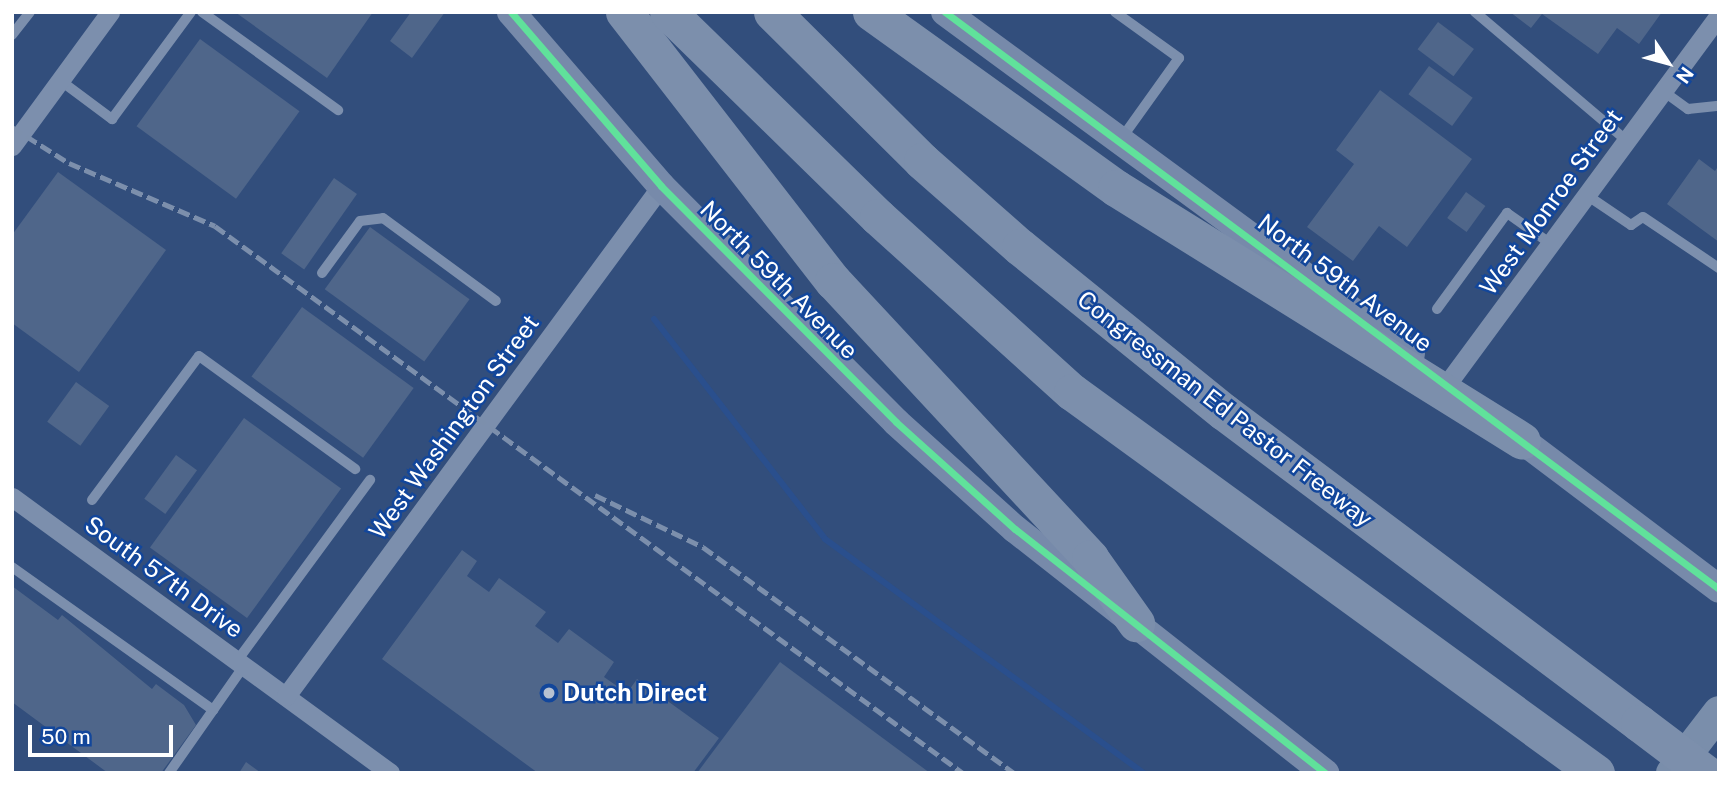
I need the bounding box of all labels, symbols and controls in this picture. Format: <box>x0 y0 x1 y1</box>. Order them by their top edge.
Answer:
north arrow <box>1633 28 1703 98</box>
text: N <box>1672 63 1698 88</box>
street label: West Monroe Street <box>1474 103 1628 301</box>
street label: North 59th Avenue <box>694 195 864 365</box>
street label: North 59th Avenue <box>1252 208 1438 358</box>
street label: Congressman Ed Pastor Freeway <box>1072 285 1378 533</box>
street label: West Washington Street <box>363 309 545 545</box>
street label: South 57th Drive <box>79 510 249 644</box>
place label: Dutch Direct <box>563 679 707 707</box>
marker: Dutch Direct <box>541 685 557 701</box>
scale bar <box>32 712 177 756</box>
text: 50 m <box>41 724 91 749</box>

